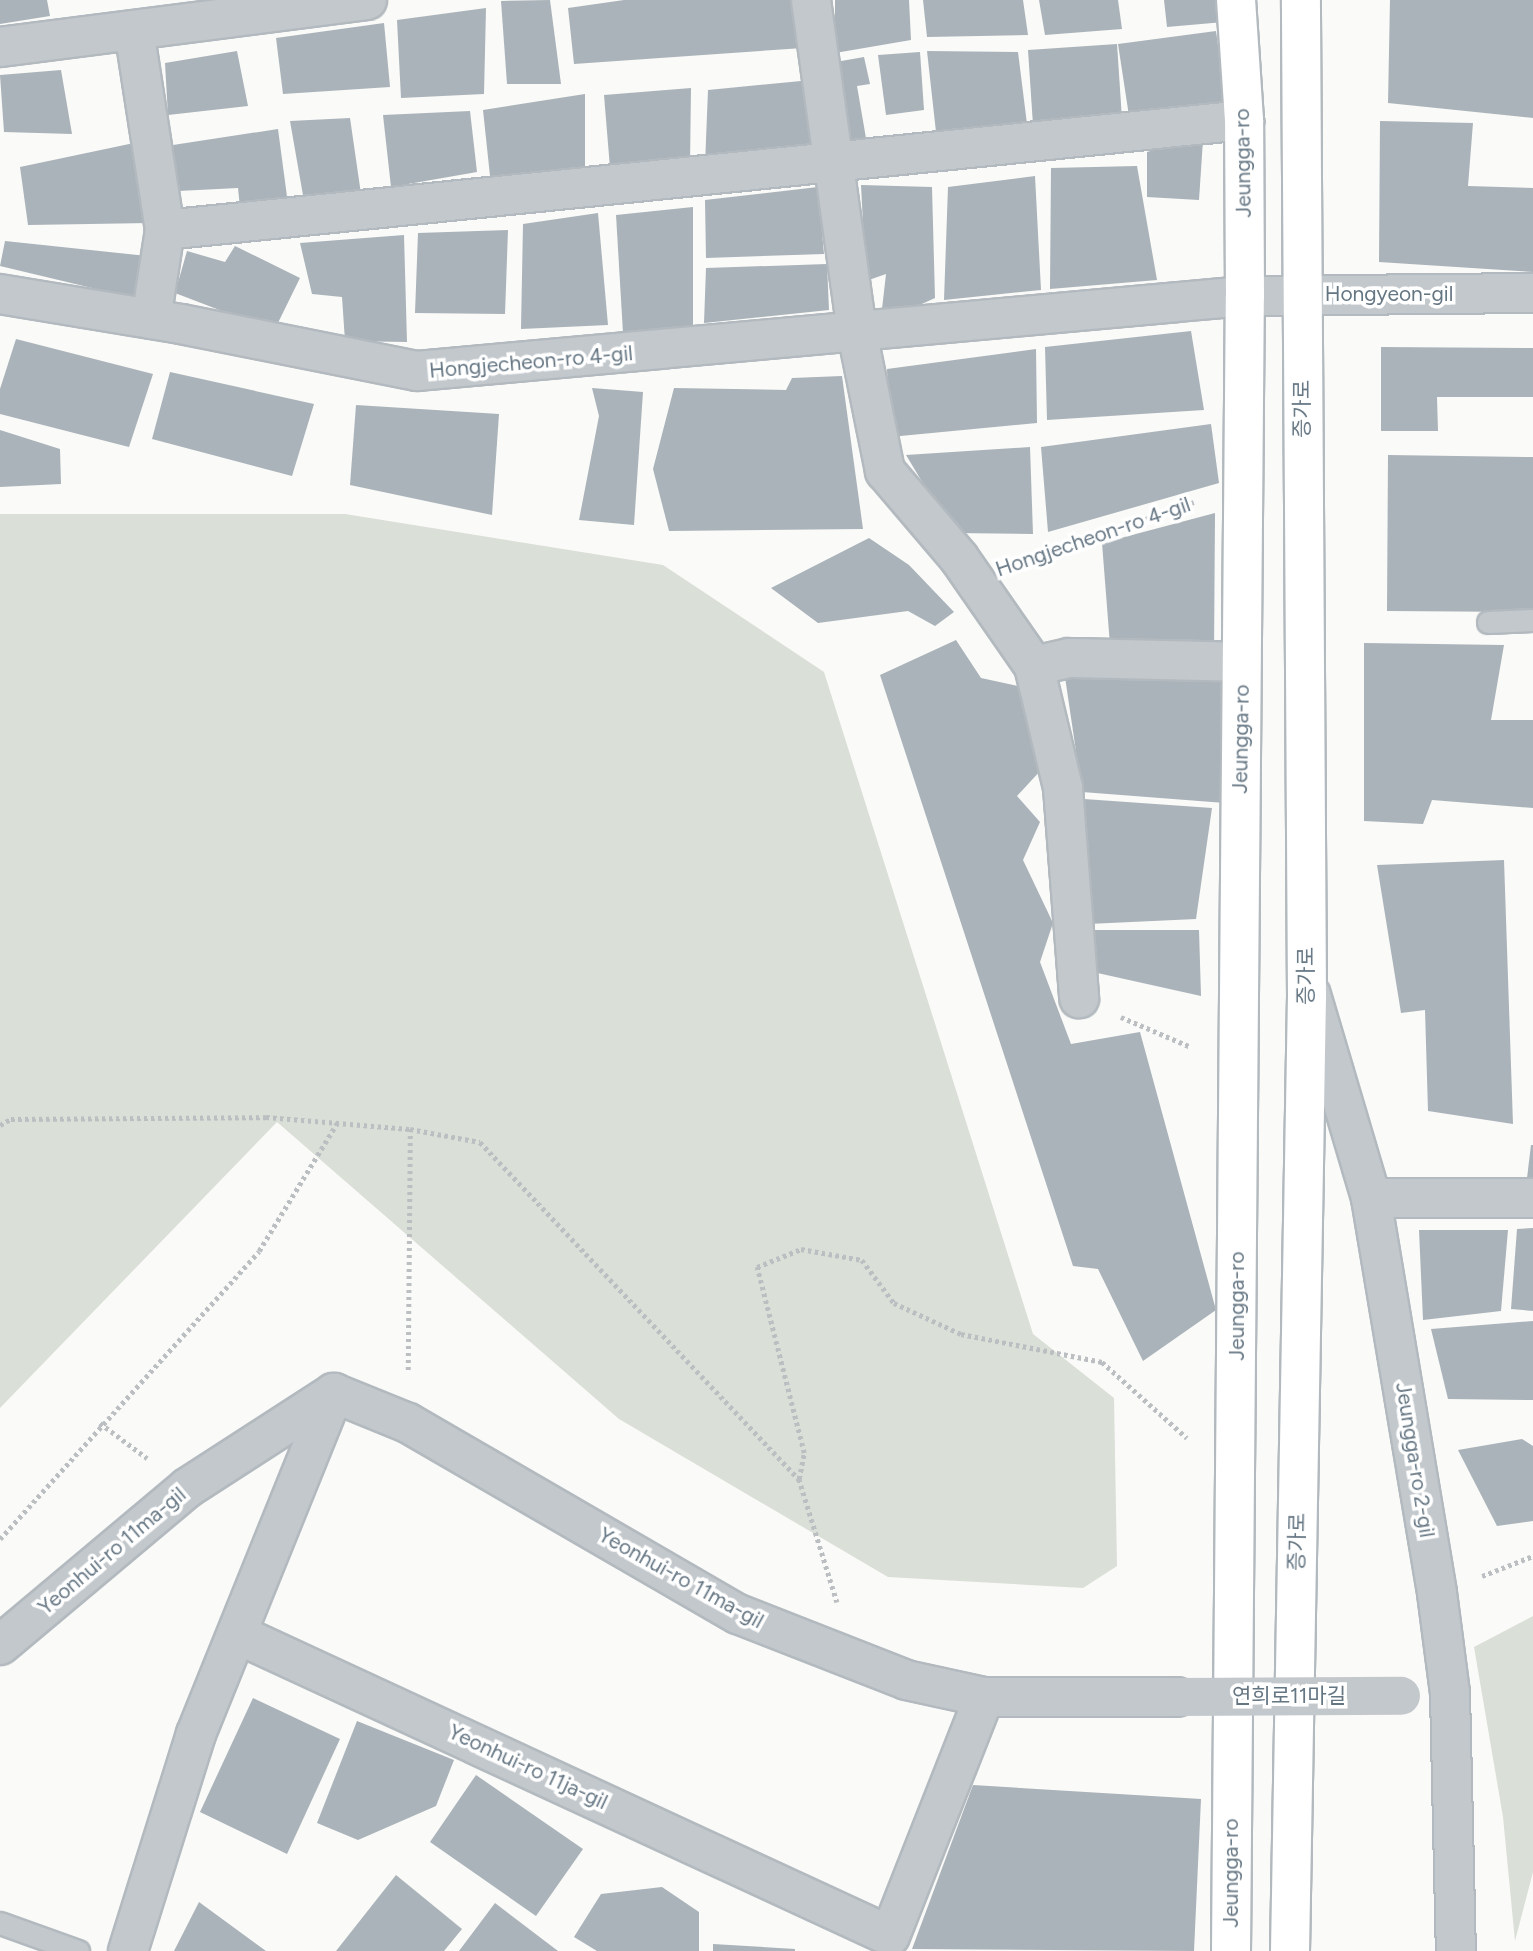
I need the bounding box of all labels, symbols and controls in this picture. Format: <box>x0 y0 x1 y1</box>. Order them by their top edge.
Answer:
street label: Jeungga-ro <box>1229 108 1257 218</box>
street label: Hongyeon-gil <box>1325 281 1453 307</box>
street label: Hongjecheon-ro 4-gil <box>428 341 634 383</box>
street label: 증가로 <box>1289 380 1315 438</box>
street label: Hongjecheon-ro 4-gil <box>992 492 1194 582</box>
street label: Jeungga-ro <box>1227 684 1255 794</box>
street label: 증가로 <box>1293 947 1319 1005</box>
street label: Jeungga-ro <box>1224 1251 1250 1361</box>
street label: Jeungga-ro 2-gil <box>1390 1381 1440 1539</box>
street label: Yeonhui-ro 11ma-gil <box>33 1482 191 1620</box>
street label: 증가로 <box>1284 1513 1310 1571</box>
street label: Yeonhui-ro 11ma-gil <box>594 1522 768 1634</box>
street label: 연희로11마길 <box>1232 1683 1346 1709</box>
street label: Yeonhui-ro 11ja-gil <box>444 1719 612 1815</box>
street label: Jeungga-ro <box>1218 1818 1244 1928</box>

